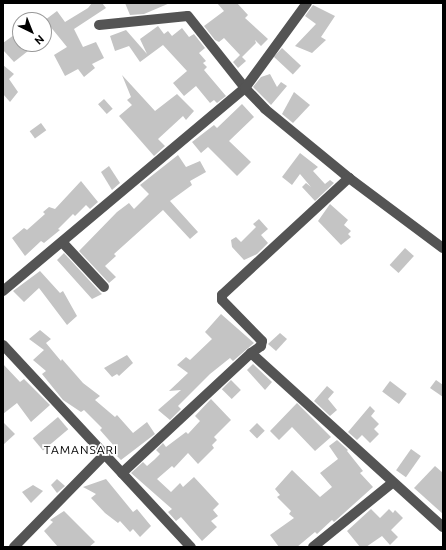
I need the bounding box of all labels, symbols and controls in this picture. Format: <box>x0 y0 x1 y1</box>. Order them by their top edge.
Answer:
north arrow <box>12 12 52 52</box>
text: N <box>32 33 47 47</box>
district label: TAMANSARI <box>44 443 118 457</box>

